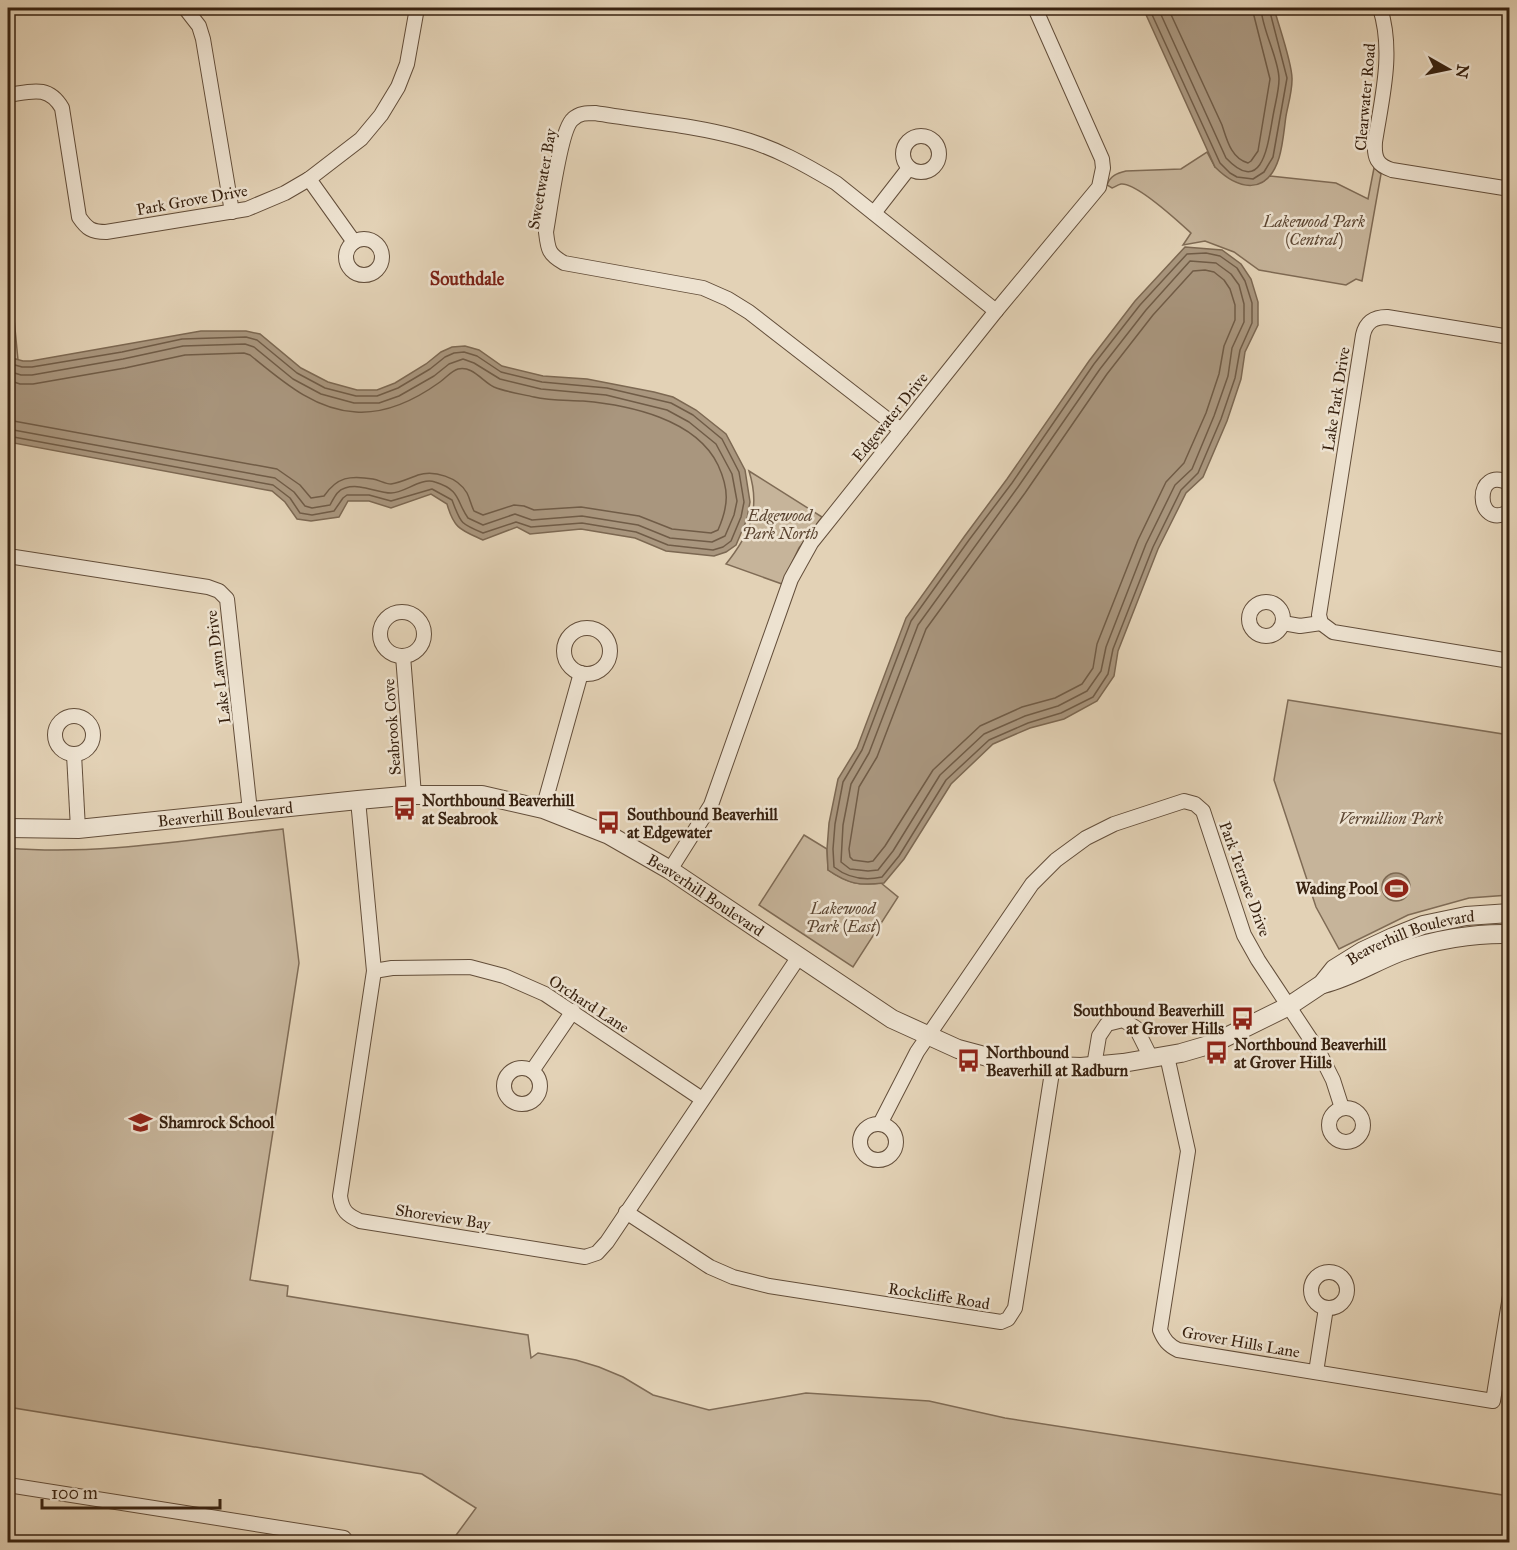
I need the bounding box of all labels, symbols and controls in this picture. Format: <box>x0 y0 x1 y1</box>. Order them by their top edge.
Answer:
north arrow <box>1418 39 1478 99</box>
street label: Clearwater Road <box>1351 42 1379 152</box>
text: N <box>1452 63 1473 80</box>
street label: Sweetwater Bay <box>524 127 560 231</box>
street label: Park Grove Drive <box>135 181 249 219</box>
park label: Lakewood Park (Central) <box>1262 212 1365 250</box>
district label: Southdale <box>430 268 505 290</box>
street label: Lake Park Drive <box>1318 345 1354 453</box>
street label: Edgewater Drive <box>848 368 933 466</box>
park label: Edgewood Park North <box>742 506 818 543</box>
street label: Lake Lawn Drive <box>202 609 234 725</box>
street label: Seabrook Cove <box>379 678 405 776</box>
place label: Northbound Beaverhill at Seabrook <box>422 791 575 828</box>
bus stop icon: Northbound Beaverhill at Seabrook <box>391 796 417 822</box>
street label: Beaverhill Boulevard <box>157 797 294 830</box>
place label: Southbound Beaverhill at Edgewater <box>627 805 779 843</box>
park label: Vermillion Park <box>1339 809 1443 828</box>
bus stop icon: Southbound Beaverhill at Edgewater <box>596 810 622 836</box>
street label: Park Terrace Drive <box>1215 819 1275 940</box>
street label: Beaverhill Boulevard <box>644 850 768 940</box>
sports icon: Wading Pool <box>1383 875 1409 901</box>
place label: Wading Pool <box>1295 879 1379 899</box>
park label: Lakewood Park (East) <box>806 899 881 937</box>
street label: Beaverhill Boulevard <box>1342 906 1475 969</box>
street label: Orchard Lane <box>545 971 633 1037</box>
place label: Southbound Beaverhill at Grover Hills <box>1073 1001 1225 1038</box>
bus stop icon: Southbound Beaverhill at Grover Hills <box>1229 1006 1255 1032</box>
place label: Northbound Beaverhill at Grover Hills <box>1234 1035 1387 1072</box>
bus stop icon: Northbound Beaverhill at Grover Hills <box>1203 1040 1229 1066</box>
place label: Northbound Beaverhill at Radburn <box>986 1043 1128 1080</box>
bus stop icon: Northbound Beaverhill at Radburn <box>955 1048 981 1074</box>
school or university icon: Shamrock School <box>128 1109 154 1135</box>
place label: Shamrock School <box>159 1113 275 1132</box>
street label: Shoreview Bay <box>394 1200 492 1234</box>
street label: Rockcliffe Road <box>887 1279 991 1313</box>
street label: Grover Hills Lane <box>1181 1322 1302 1362</box>
scale bar <box>42 1472 220 1510</box>
text: 100 m <box>51 1482 98 1504</box>

